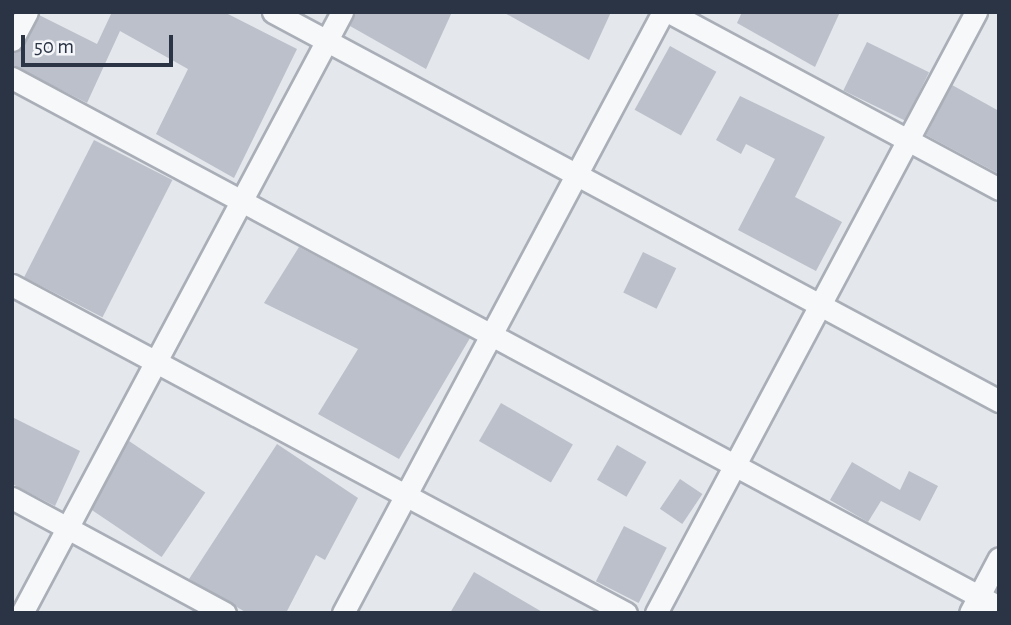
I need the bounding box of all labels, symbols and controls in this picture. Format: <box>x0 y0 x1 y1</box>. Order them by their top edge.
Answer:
scale bar <box>24 21 177 65</box>
text: 50 m <box>34 36 74 57</box>

